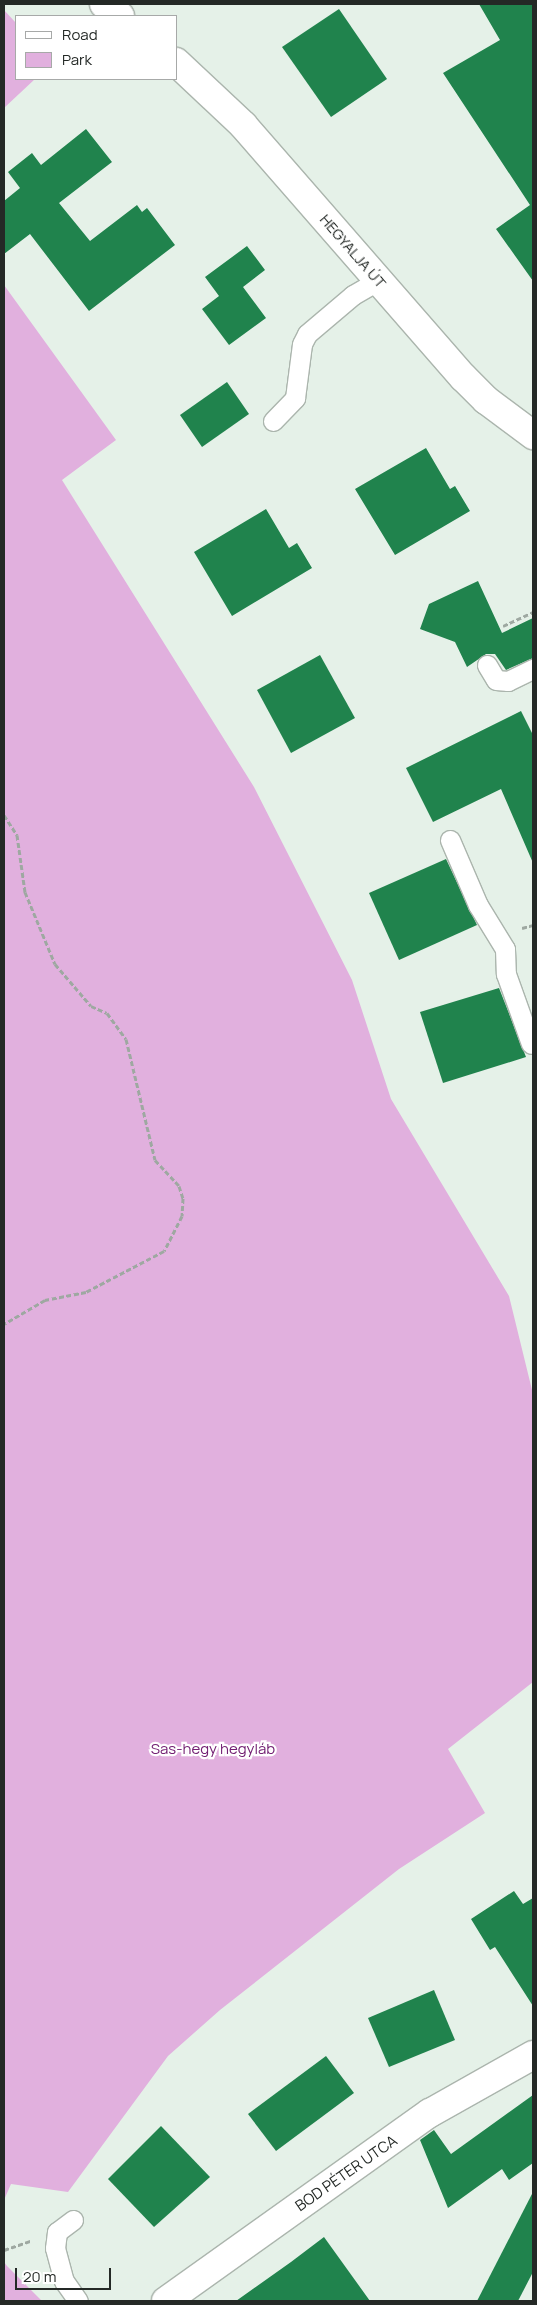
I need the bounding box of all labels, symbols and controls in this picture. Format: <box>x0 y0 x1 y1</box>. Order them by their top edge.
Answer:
legend <box>15 15 178 80</box>
text: Road <box>62 24 98 45</box>
text: Park <box>62 49 92 70</box>
street label: HEGYALJA ÚT <box>316 211 390 291</box>
park label: Sas-hegy hegyláb <box>151 1740 275 1758</box>
street label: BOD PÉTER UTCA <box>292 2131 400 2215</box>
scale bar <box>18 2258 114 2290</box>
text: 20 m <box>23 2266 56 2287</box>

